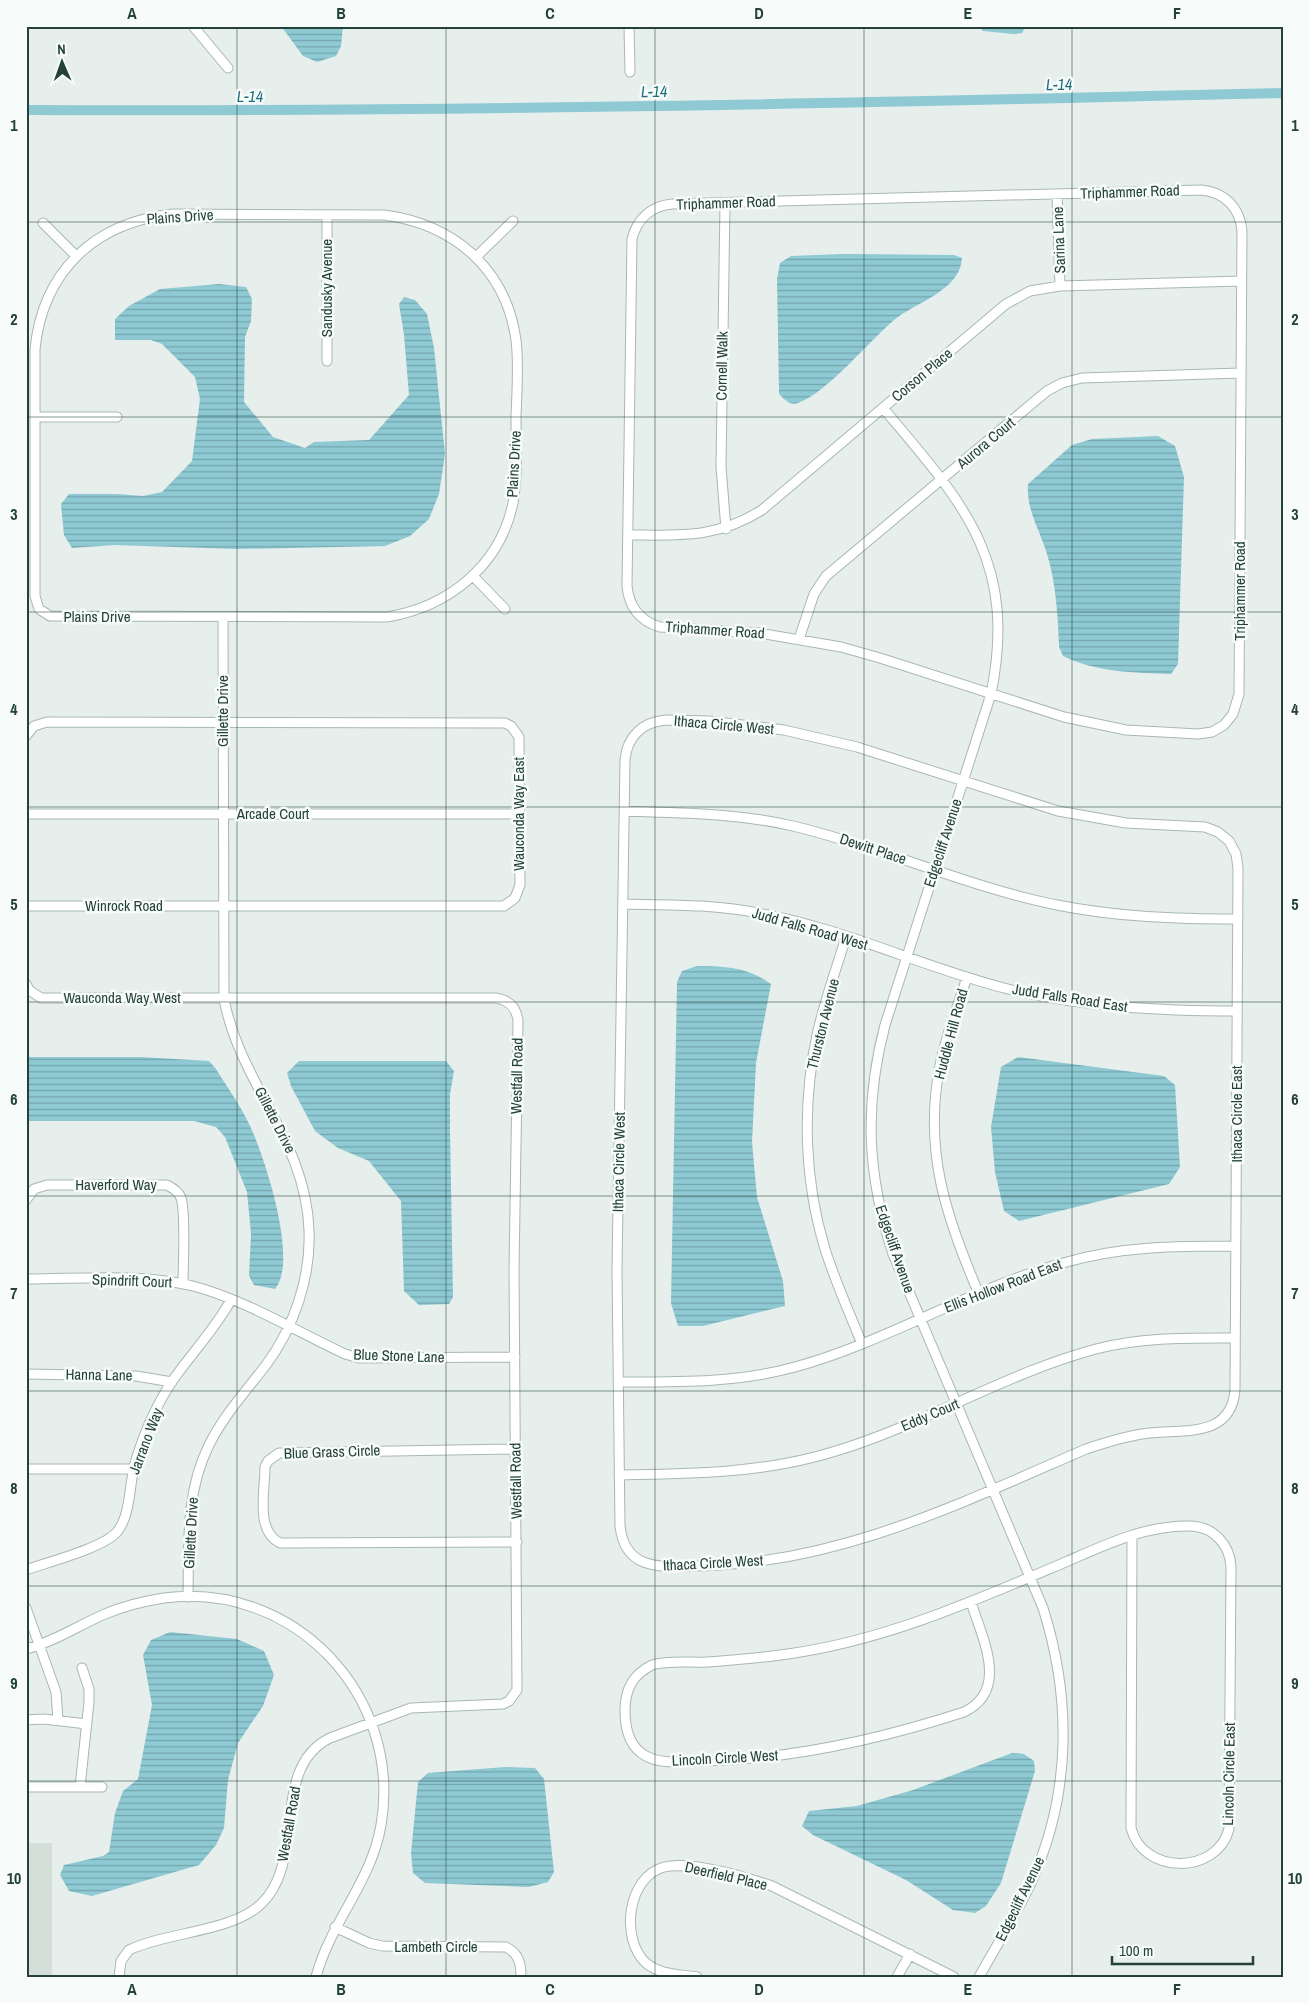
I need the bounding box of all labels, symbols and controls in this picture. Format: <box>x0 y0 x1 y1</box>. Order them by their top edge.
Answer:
text: A <box>127 2 137 24</box>
text: B <box>336 2 346 24</box>
text: C <box>545 2 555 24</box>
text: D <box>754 2 764 24</box>
text: E <box>964 2 973 24</box>
text: F <box>1173 2 1181 24</box>
north arrow <box>38 38 88 88</box>
text: N <box>57 40 66 58</box>
water label: L-14 <box>1046 73 1072 95</box>
water label: L-14 <box>641 80 667 102</box>
water label: L-14 <box>237 85 263 107</box>
text: 1 <box>10 114 18 136</box>
text: 1 <box>1291 114 1299 136</box>
street label: Triphammer Road <box>1080 179 1180 204</box>
street label: Triphammer Road <box>676 190 776 215</box>
street label: Plains Drive <box>146 204 214 229</box>
street label: Sarina Lane <box>1047 206 1070 274</box>
street label: Sandusky Avenue <box>316 239 337 337</box>
text: 2 <box>10 308 18 330</box>
text: 2 <box>1291 308 1299 330</box>
street label: Cornell Walk <box>710 330 733 401</box>
street label: Corson Place <box>887 343 957 406</box>
street label: Aurora Court <box>951 412 1020 474</box>
street label: Plains Drive <box>501 430 526 498</box>
text: 3 <box>10 503 18 525</box>
text: 3 <box>1291 503 1299 525</box>
street label: Triphammer Road <box>1229 541 1250 641</box>
street label: Plains Drive <box>64 606 131 627</box>
street label: Triphammer Road <box>665 616 765 643</box>
street label: Gillette Drive <box>212 675 233 747</box>
text: 4 <box>10 698 18 720</box>
text: 4 <box>1291 698 1299 720</box>
street label: Ithaca Circle West <box>673 710 775 739</box>
street label: Wauconda Way East <box>508 756 529 871</box>
street label: Edgecliff Avenue <box>918 796 967 890</box>
street label: Arcade Court <box>236 803 310 824</box>
street label: Dewitt Place <box>837 828 909 869</box>
text: 5 <box>10 893 18 915</box>
text: 5 <box>1291 893 1299 915</box>
street label: Winrock Road <box>85 895 163 916</box>
street label: Judd Falls Road West <box>750 902 871 955</box>
street label: Thurston Avenue <box>801 976 844 1071</box>
street label: Judd Falls Road East <box>1011 978 1130 1017</box>
street label: Huddle Hill Road <box>928 986 973 1081</box>
street label: Wauconda Way West <box>63 987 181 1008</box>
street label: Westfall Road <box>505 1038 528 1114</box>
street label: Ithaca Circle East <box>1226 1065 1247 1163</box>
street label: Gillette Drive <box>250 1083 301 1157</box>
text: 6 <box>10 1088 18 1110</box>
text: 6 <box>1291 1088 1299 1110</box>
street label: Ithaca Circle West <box>607 1111 630 1212</box>
street label: Haverford Way <box>75 1174 158 1195</box>
street label: Edgecliff Avenue <box>871 1202 920 1296</box>
street label: Ellis Hollow Road East <box>941 1253 1065 1318</box>
street label: Spindrift Court <box>92 1269 173 1292</box>
text: 7 <box>10 1282 18 1304</box>
text: 7 <box>1291 1282 1299 1304</box>
street label: Blue Stone Lane <box>353 1343 445 1368</box>
street label: Hanna Lane <box>65 1363 133 1386</box>
street label: Eddy Court <box>897 1393 963 1436</box>
street label: Jarrano Way <box>123 1404 168 1477</box>
street label: Blue Grass Circle <box>283 1439 381 1464</box>
street label: Westfall Road <box>504 1443 527 1519</box>
text: 8 <box>10 1477 18 1499</box>
text: 8 <box>1291 1477 1299 1499</box>
street label: Gillette Drive <box>178 1496 203 1569</box>
street label: Ithaca Circle West <box>662 1549 764 1576</box>
text: 9 <box>10 1672 18 1694</box>
text: 9 <box>1291 1672 1299 1694</box>
street label: Lincoln Circle East <box>1217 1722 1240 1826</box>
street label: Lincoln Circle West <box>671 1744 779 1771</box>
street label: Westfall Road <box>272 1784 305 1863</box>
street label: Edgecliff Avenue <box>990 1853 1049 1945</box>
street label: Deerfield Place <box>683 1856 770 1895</box>
text: 10 <box>7 1867 21 1889</box>
text: 10 <box>1288 1867 1302 1889</box>
scale bar <box>1112 1933 1253 1965</box>
street label: Lambeth Circle <box>394 1936 478 1957</box>
text: 100 m <box>1119 1940 1153 1961</box>
text: A <box>127 1978 137 2000</box>
text: B <box>336 1978 346 2000</box>
text: C <box>545 1978 555 2000</box>
text: D <box>754 1978 764 2000</box>
text: E <box>964 1978 973 2000</box>
text: F <box>1173 1978 1181 2000</box>

